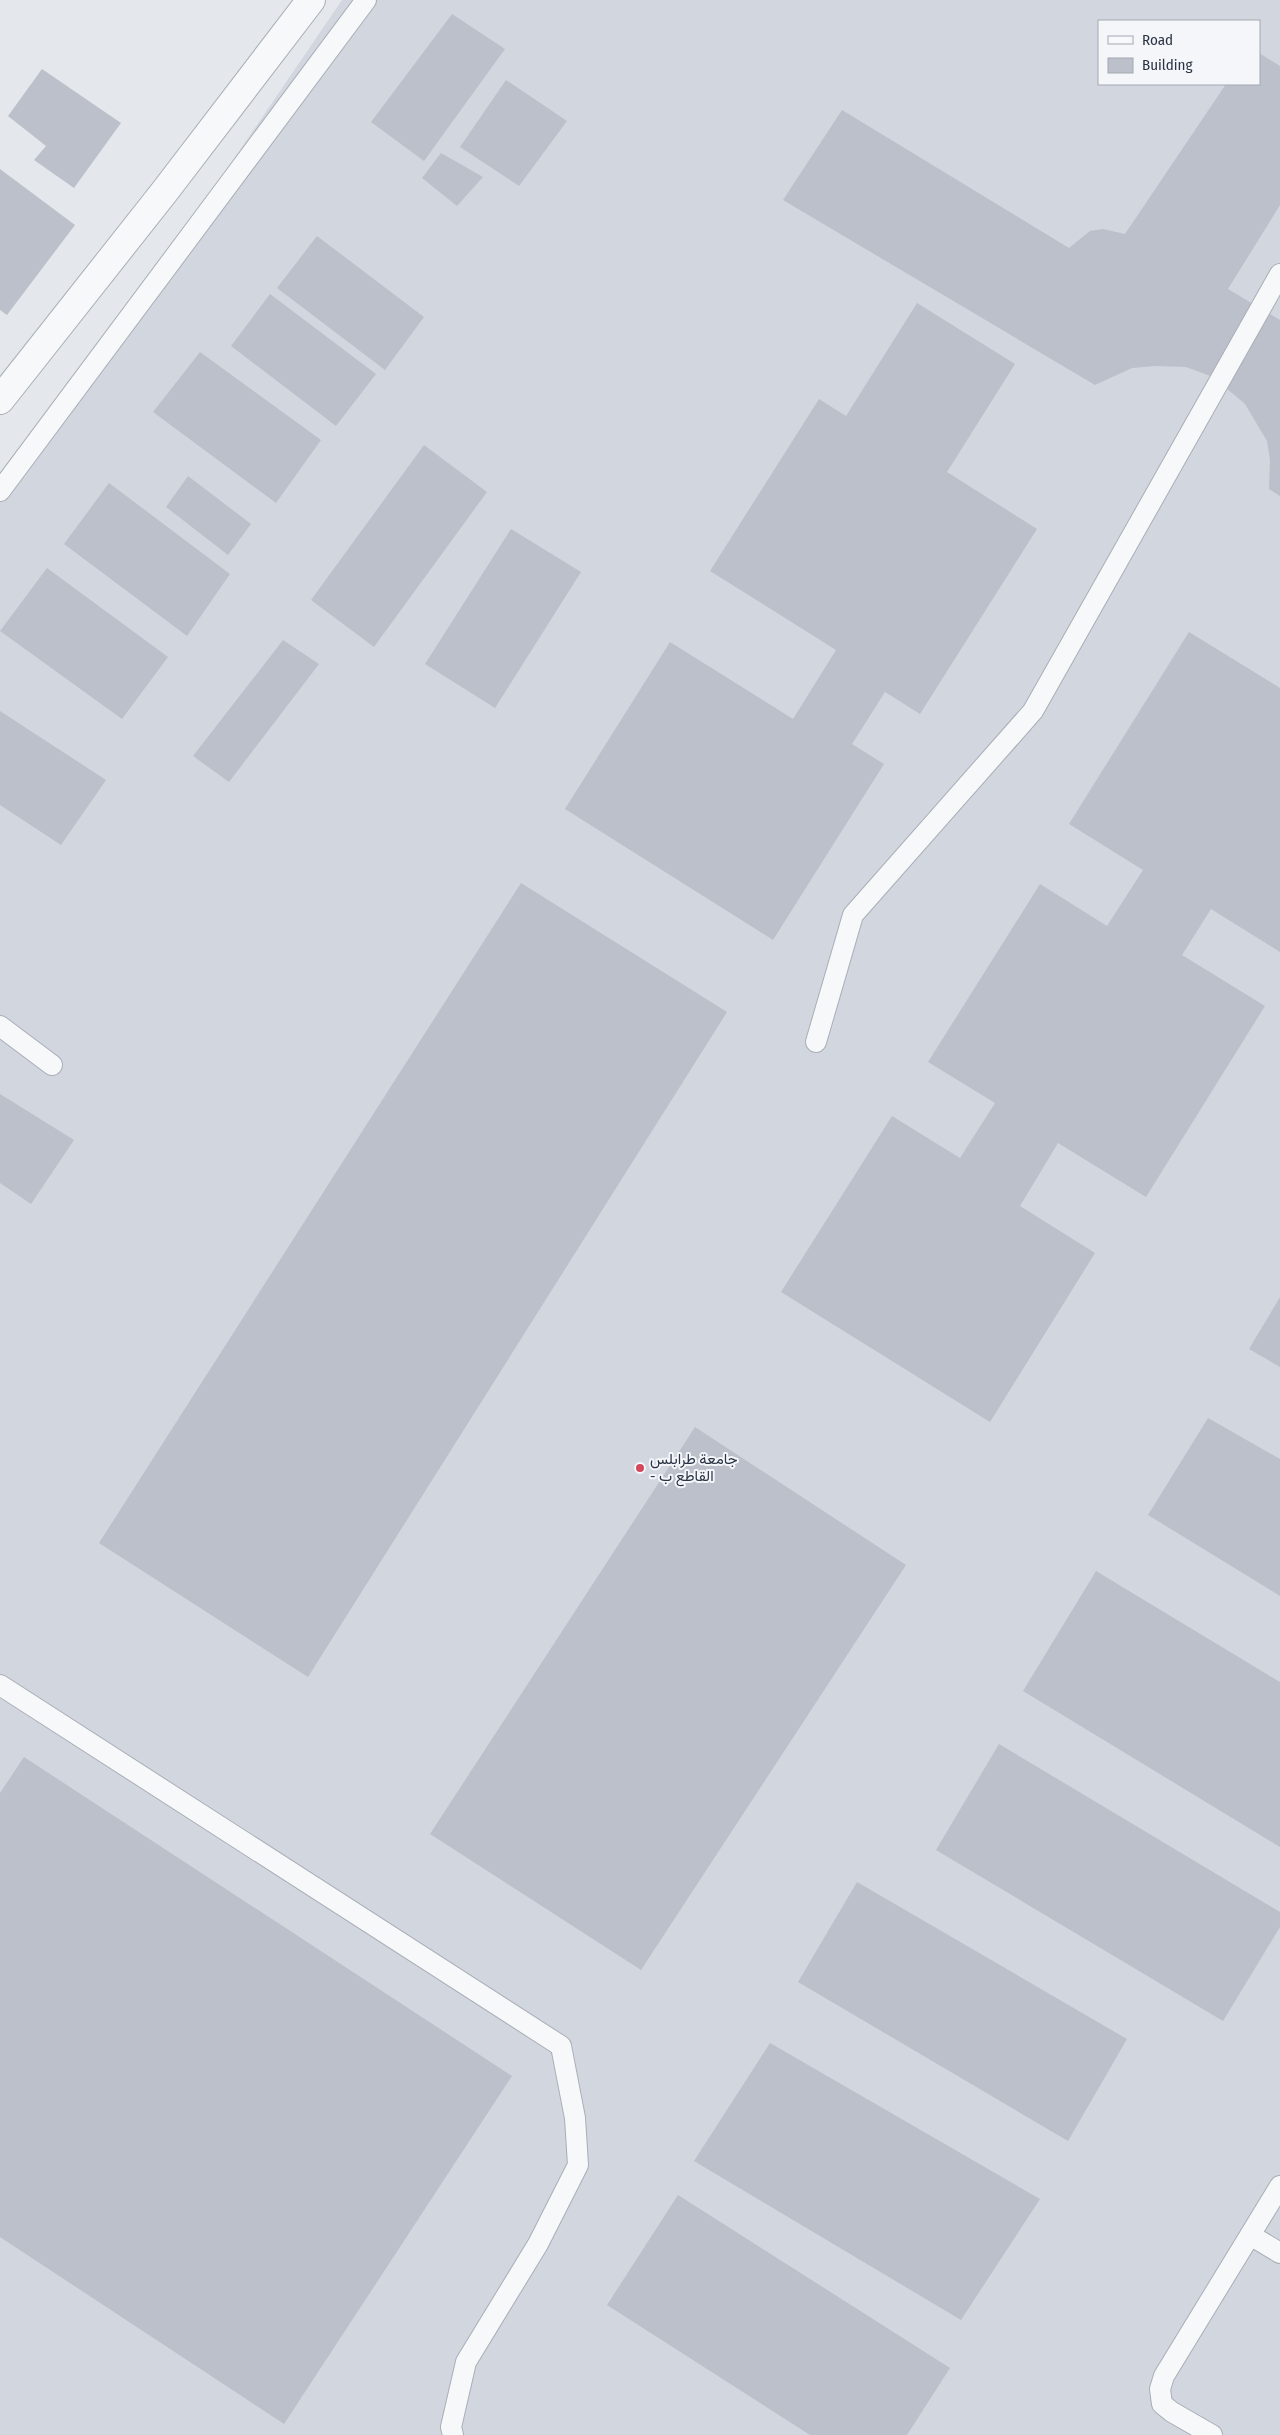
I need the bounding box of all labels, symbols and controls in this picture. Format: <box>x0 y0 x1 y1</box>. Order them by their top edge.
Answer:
legend <box>1098 20 1260 85</box>
text: Road <box>1142 31 1173 49</box>
text: Building <box>1142 56 1193 74</box>
place label: جامعة طرابلس - القاطع ب <box>650 1450 738 1487</box>
marker: جامعة طرابلس - القاطع ب <box>634 1462 646 1474</box>

